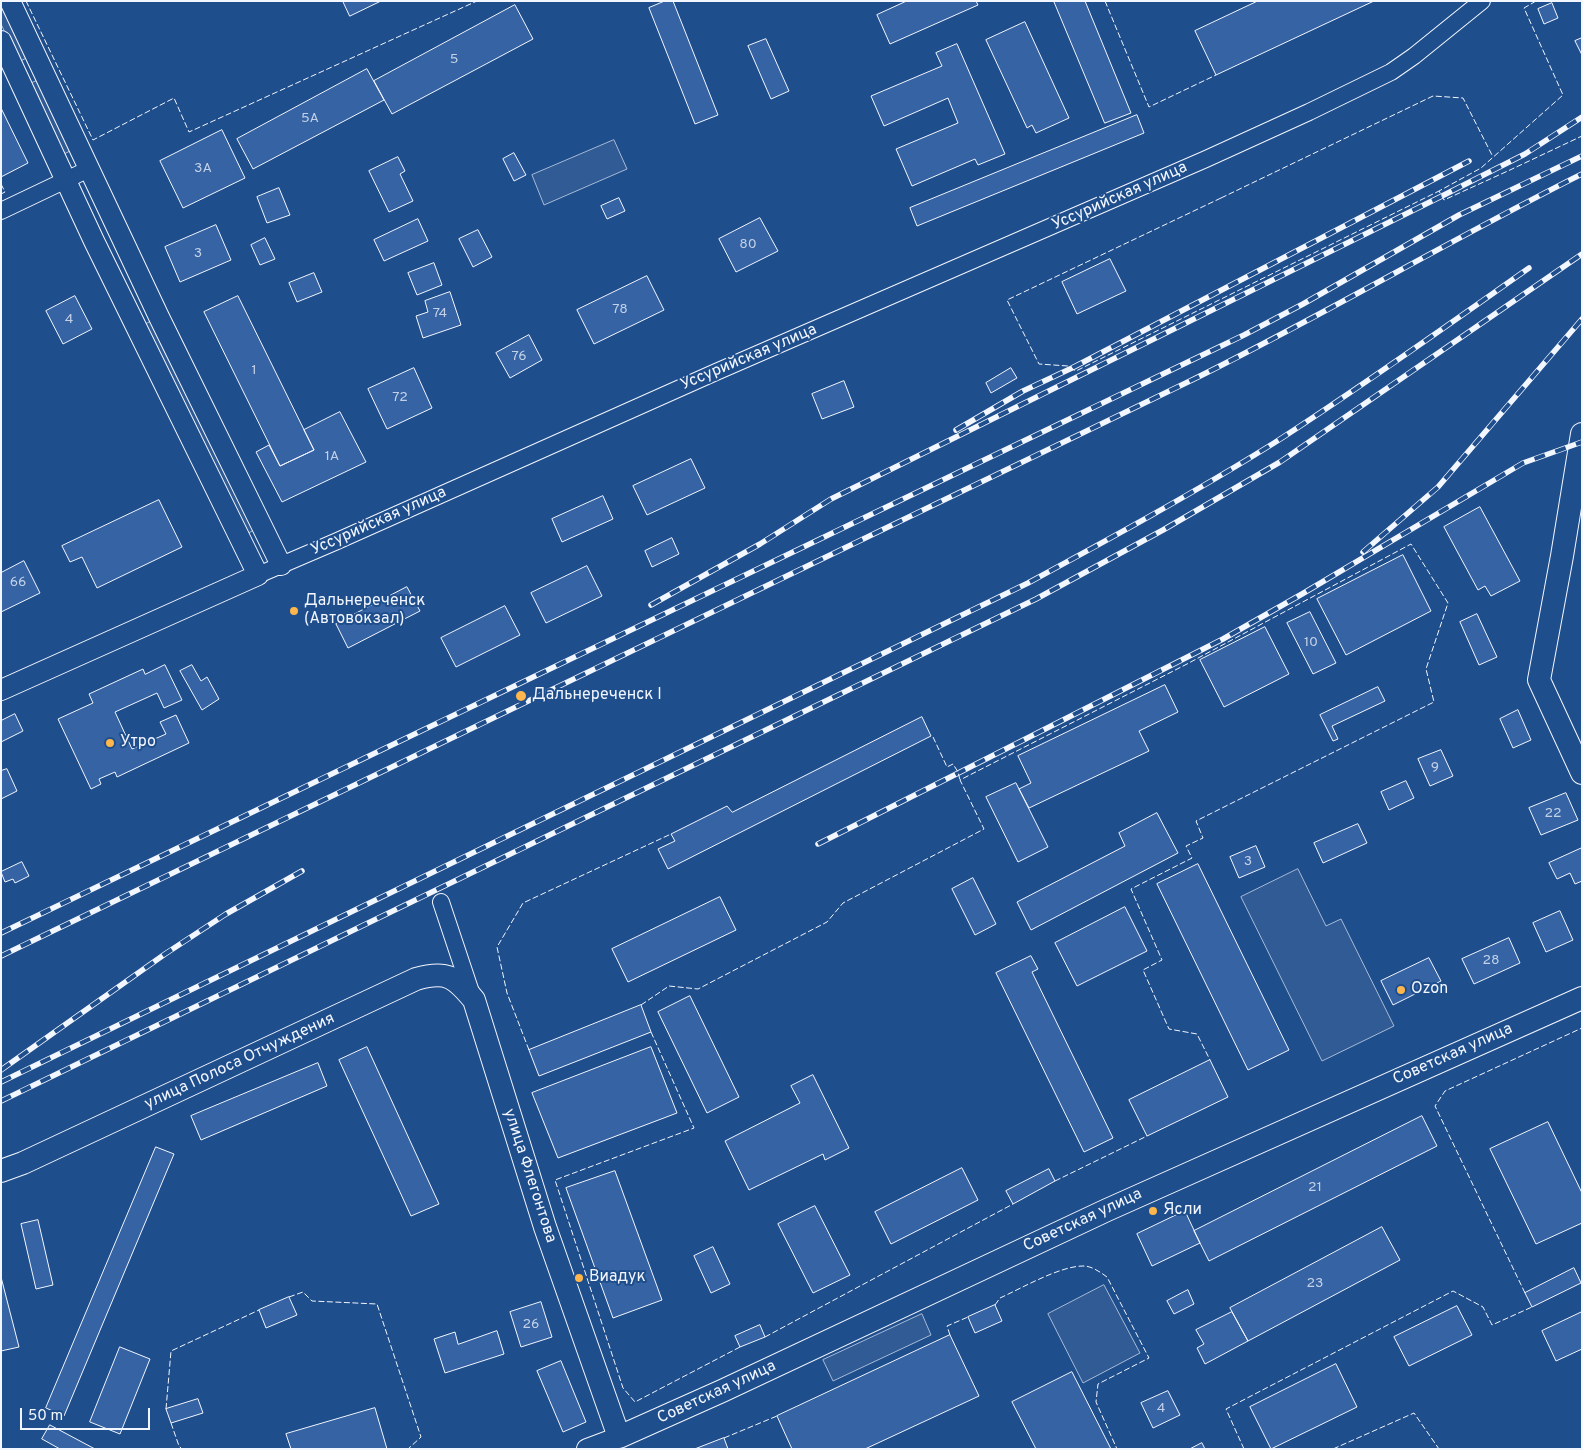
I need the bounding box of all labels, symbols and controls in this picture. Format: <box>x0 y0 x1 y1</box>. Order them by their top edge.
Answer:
house number: 5 <box>450 52 458 68</box>
house number: 5А <box>301 111 319 127</box>
street label: Уссурийская улица <box>1049 159 1191 235</box>
house number: 3А <box>194 161 212 177</box>
house number: 80 <box>739 237 757 253</box>
house number: 3 <box>194 246 202 262</box>
house number: 78 <box>612 302 628 318</box>
house number: 74 <box>433 306 447 322</box>
house number: 4 <box>65 312 73 328</box>
street label: Уссурийская улица <box>678 321 820 395</box>
house number: 76 <box>512 349 526 365</box>
house number: 1 <box>251 363 257 379</box>
house number: 72 <box>392 390 408 406</box>
house number: 1А <box>325 449 339 465</box>
street label: Уссурийская улица <box>308 484 450 560</box>
house number: 66 <box>10 575 26 591</box>
place label: Дальнереченск (Автовокзал) <box>304 592 425 630</box>
marker: Дальнереченск (Автовокзал) <box>288 605 300 617</box>
house number: 10 <box>1304 635 1318 651</box>
place label: Дальнереченск I <box>532 686 662 706</box>
marker: Дальнереченск I <box>514 689 528 703</box>
place label: Утро <box>120 733 156 753</box>
marker: Утро <box>104 737 116 749</box>
house number: 9 <box>1431 760 1439 776</box>
house number: 22 <box>1544 806 1562 822</box>
house number: 3 <box>1244 854 1252 870</box>
house number: 28 <box>1482 953 1500 969</box>
place label: Ozon <box>1411 980 1448 1000</box>
marker: Ozon <box>1395 984 1407 996</box>
street label: улица Полоса Отчуждения <box>142 1009 338 1115</box>
street label: Советская улица <box>1390 1020 1516 1090</box>
street label: улица Флегонтова <box>498 1106 560 1246</box>
house number: 21 <box>1308 1180 1322 1196</box>
street label: Советская улица <box>1021 1185 1145 1257</box>
place label: Ясли <box>1163 1201 1202 1221</box>
marker: Ясли <box>1147 1205 1159 1217</box>
place label: Виадук <box>589 1268 646 1288</box>
marker: Виадук <box>573 1272 585 1284</box>
house number: 23 <box>1307 1276 1323 1292</box>
house number: 26 <box>523 1317 539 1333</box>
street label: Советская улица <box>655 1357 779 1429</box>
scale bar <box>22 1398 152 1430</box>
house number: 4 <box>1157 1401 1165 1417</box>
text: 50 m <box>28 1407 63 1426</box>

